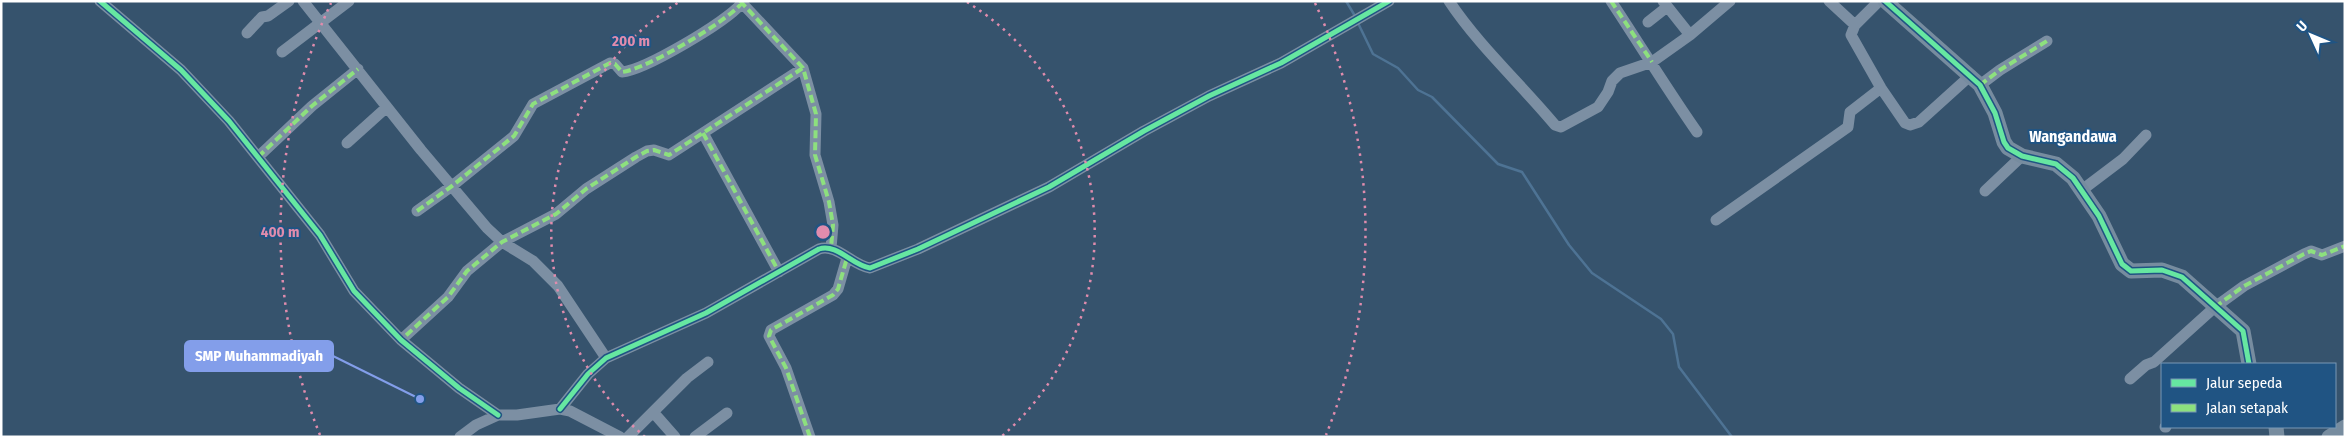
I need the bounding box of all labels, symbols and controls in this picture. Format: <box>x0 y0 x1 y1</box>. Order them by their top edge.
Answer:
north arrow <box>2286 10 2336 60</box>
text: U <box>2293 17 2311 35</box>
text: 200 m <box>611 32 650 50</box>
district label: Wangandawa <box>2029 127 2117 146</box>
text: 400 m <box>261 223 299 241</box>
centre of rings <box>814 223 832 241</box>
callout: SMP Muhammadiyah <box>185 341 333 371</box>
text: SMP Muhammadiyah <box>195 347 323 365</box>
legend <box>2161 363 2336 428</box>
text: Jalur sepeda <box>2206 374 2282 392</box>
text: Jalan setapak <box>2206 399 2288 417</box>

